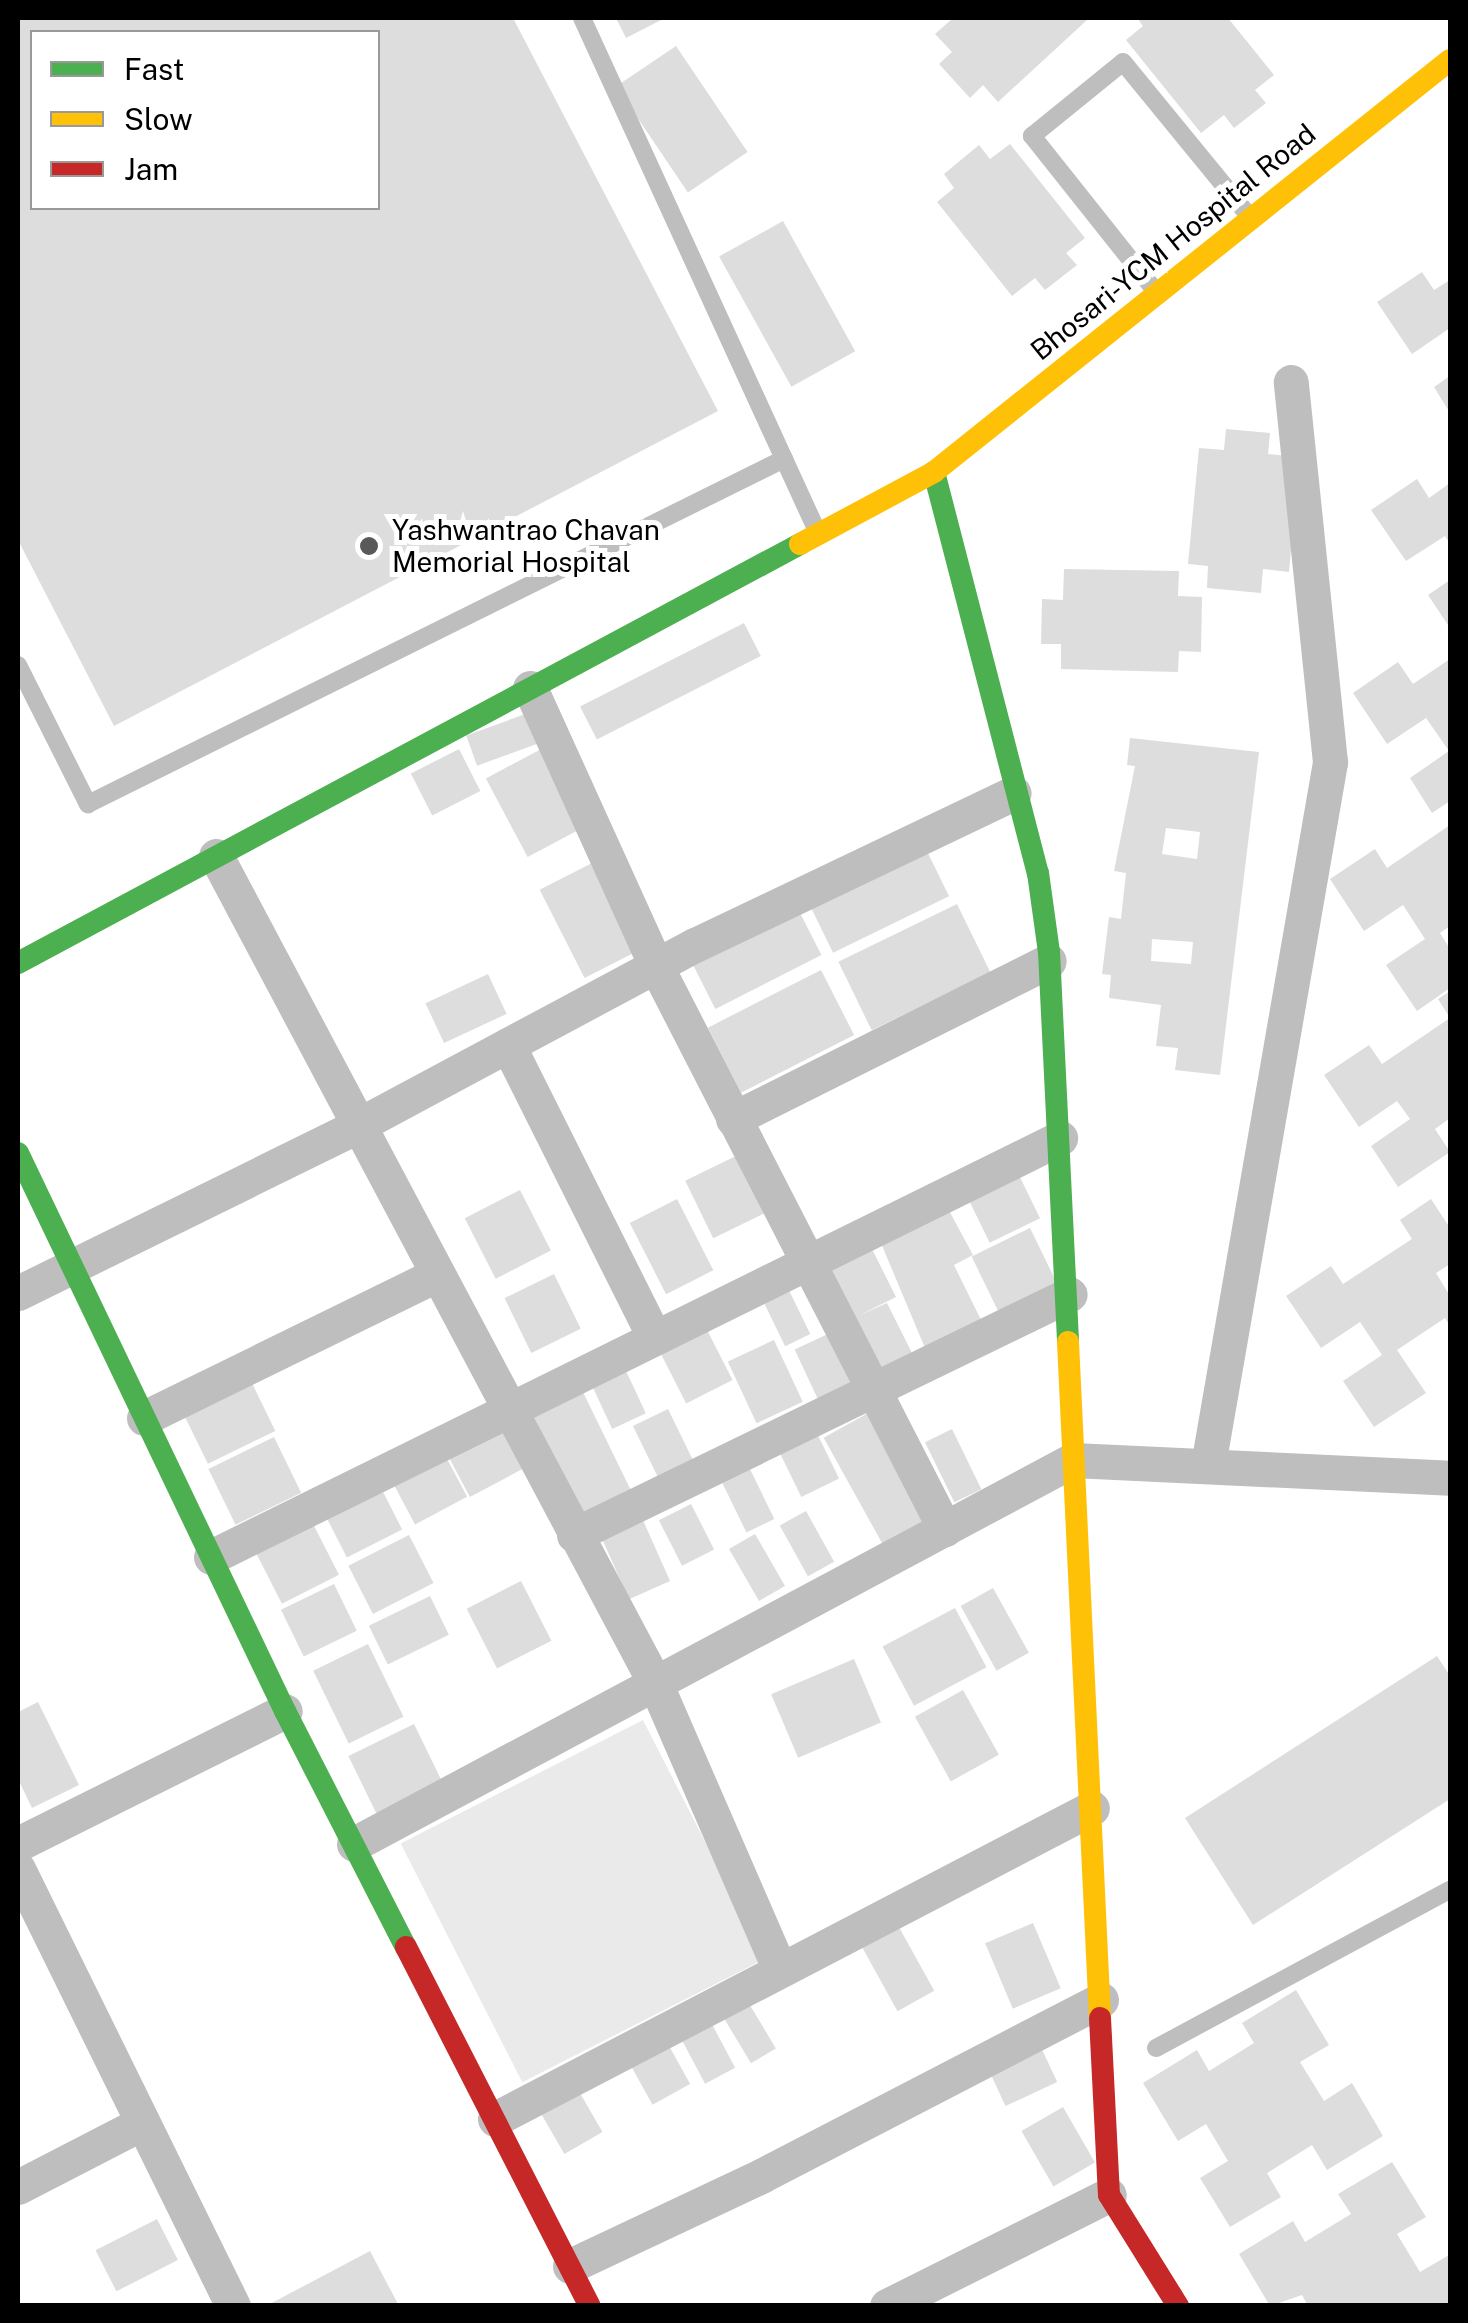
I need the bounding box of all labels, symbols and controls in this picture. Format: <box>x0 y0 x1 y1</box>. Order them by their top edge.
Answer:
legend <box>30 30 380 210</box>
text: Fast <box>124 51 184 87</box>
text: Slow <box>124 101 193 137</box>
street label: Bhosari-YCM Hospital Road <box>1024 117 1322 367</box>
text: Jam <box>124 151 178 187</box>
place label: Yashwantrao Chavan Memorial Hospital <box>392 513 660 579</box>
marker: Yashwantrao Chavan Memorial Hospital <box>356 533 382 559</box>

